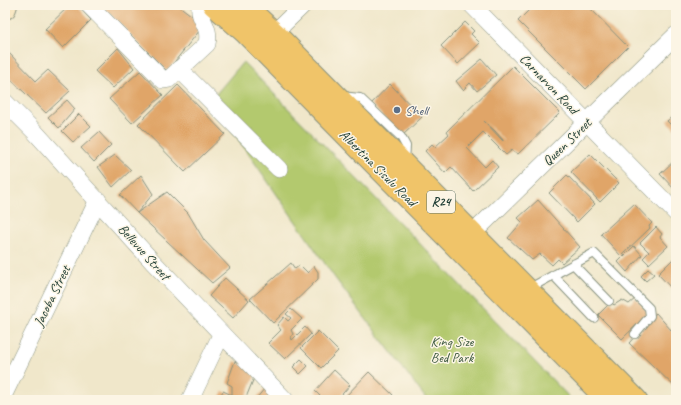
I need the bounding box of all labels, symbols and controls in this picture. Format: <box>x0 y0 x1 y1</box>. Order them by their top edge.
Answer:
street label: Carnarvon Road <box>516 50 584 120</box>
place label: Shell <box>405 102 430 119</box>
marker: Shell <box>392 105 402 115</box>
street label: Queen Street <box>539 114 596 169</box>
street label: Albertina Sisulu Road <box>336 126 422 212</box>
road number: R24 <box>427 191 455 213</box>
street label: Bellevue Street <box>114 220 175 285</box>
street label: Jacoba Street <box>30 262 75 330</box>
park label: King Size Bed Park <box>431 333 475 366</box>

